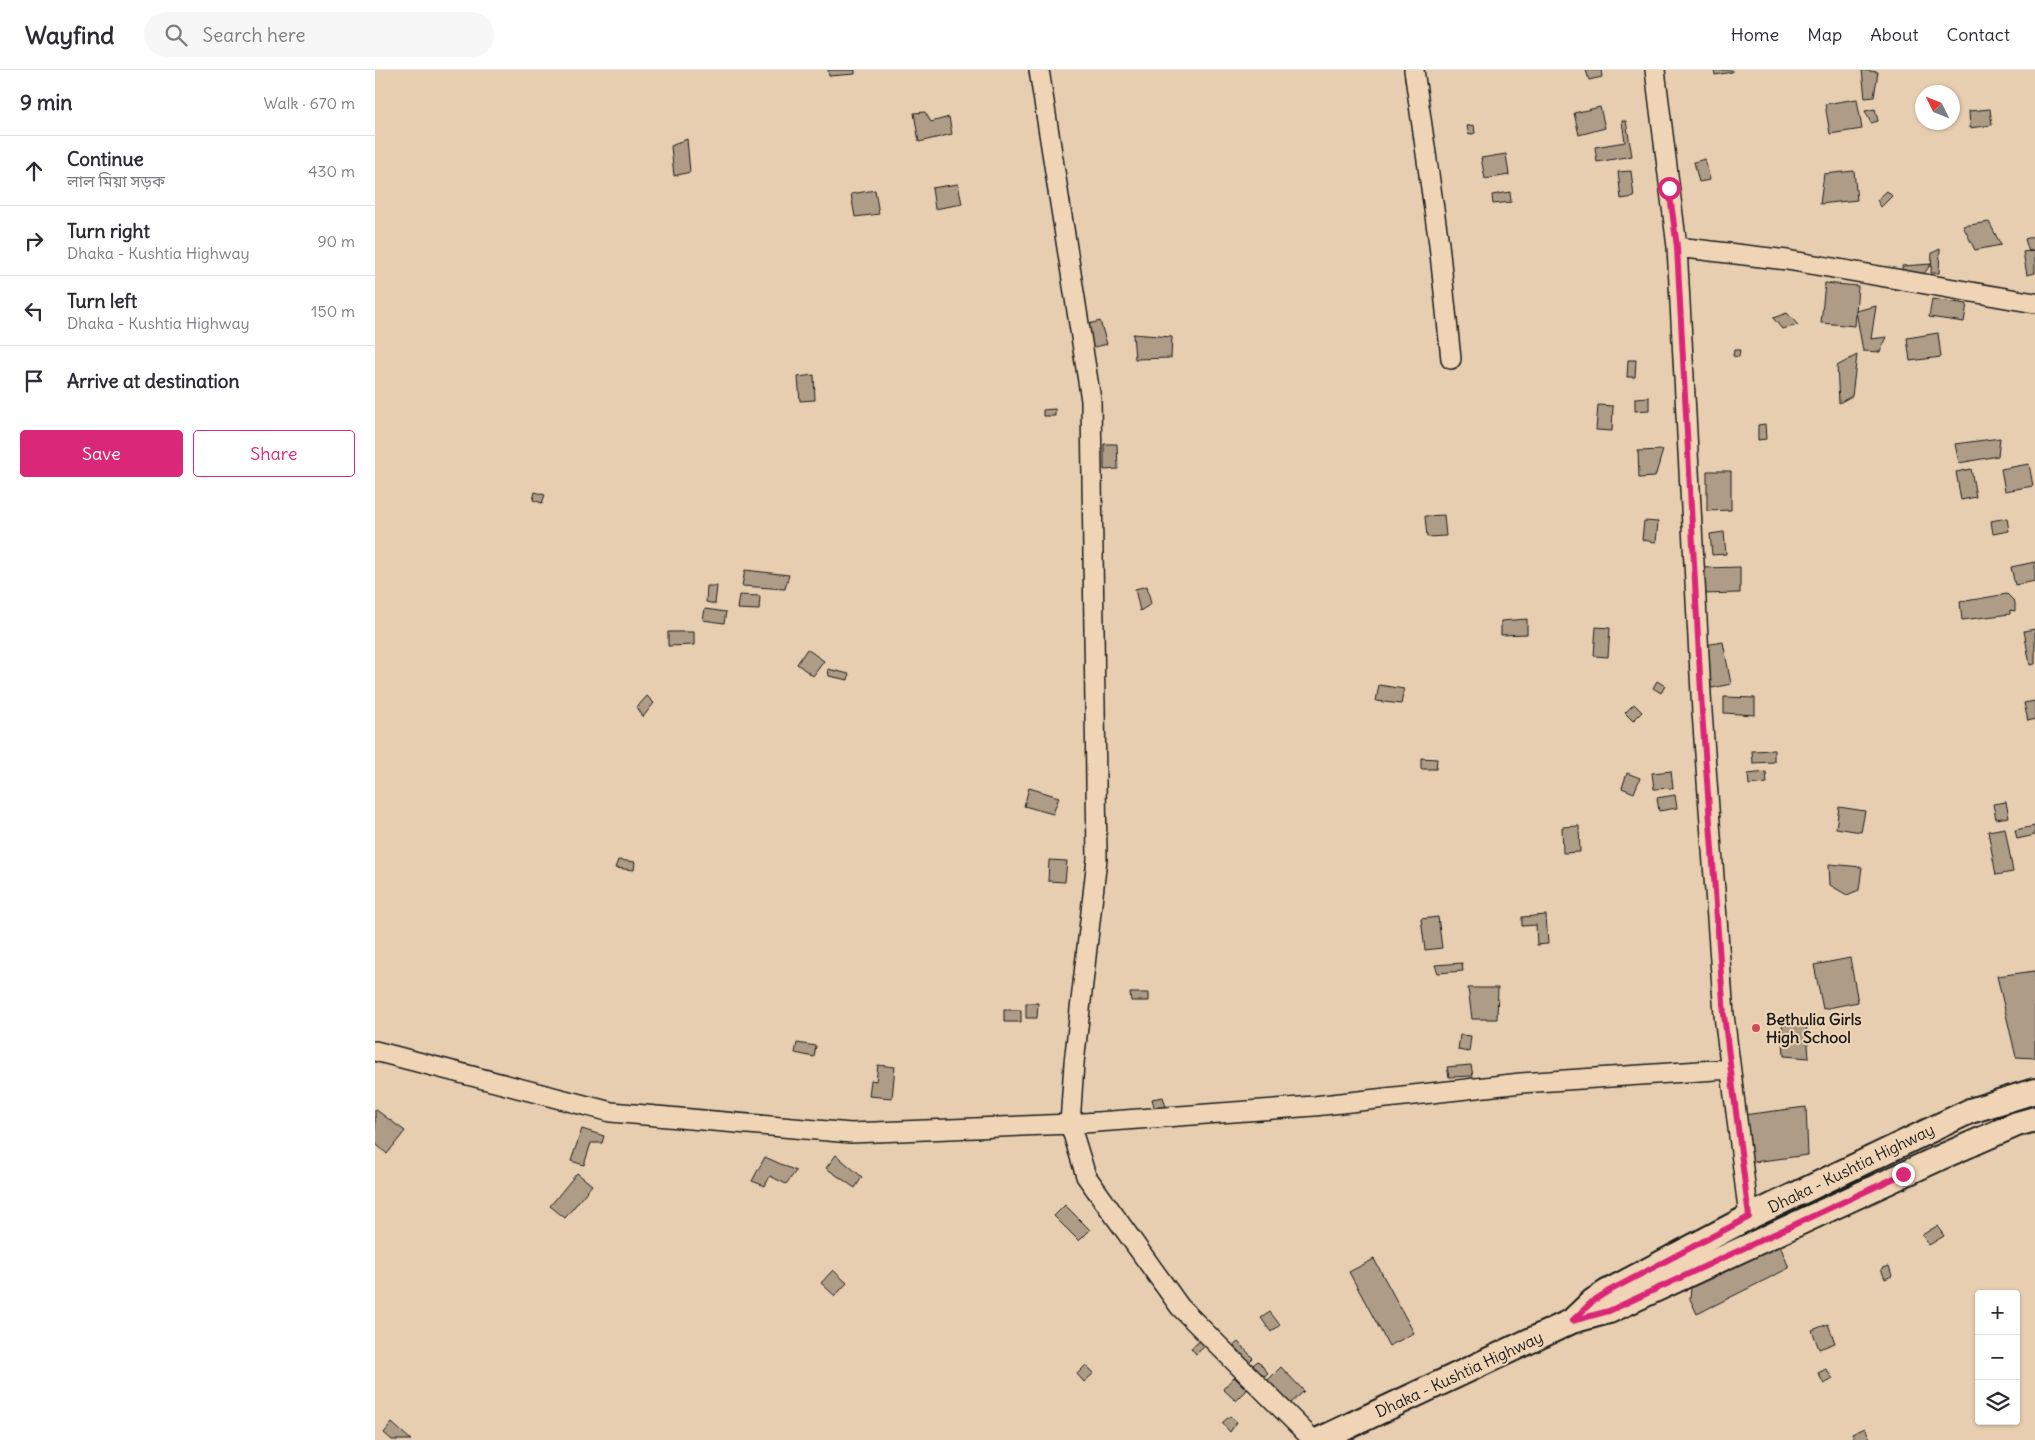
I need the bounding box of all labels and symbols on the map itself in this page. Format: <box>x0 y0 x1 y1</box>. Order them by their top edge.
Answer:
north arrow <box>1915 85 1960 130</box>
route start <box>1658 177 1681 200</box>
place label: Bethulia Girls High School <box>1766 1009 1862 1048</box>
marker: Bethulia Girls High School <box>1750 1022 1762 1034</box>
street label: Dhaka - Kushtia Highway <box>1765 1119 1937 1217</box>
route end <box>1892 1163 1915 1186</box>
street label: Dhaka - Kushtia Highway <box>1372 1326 1546 1422</box>

